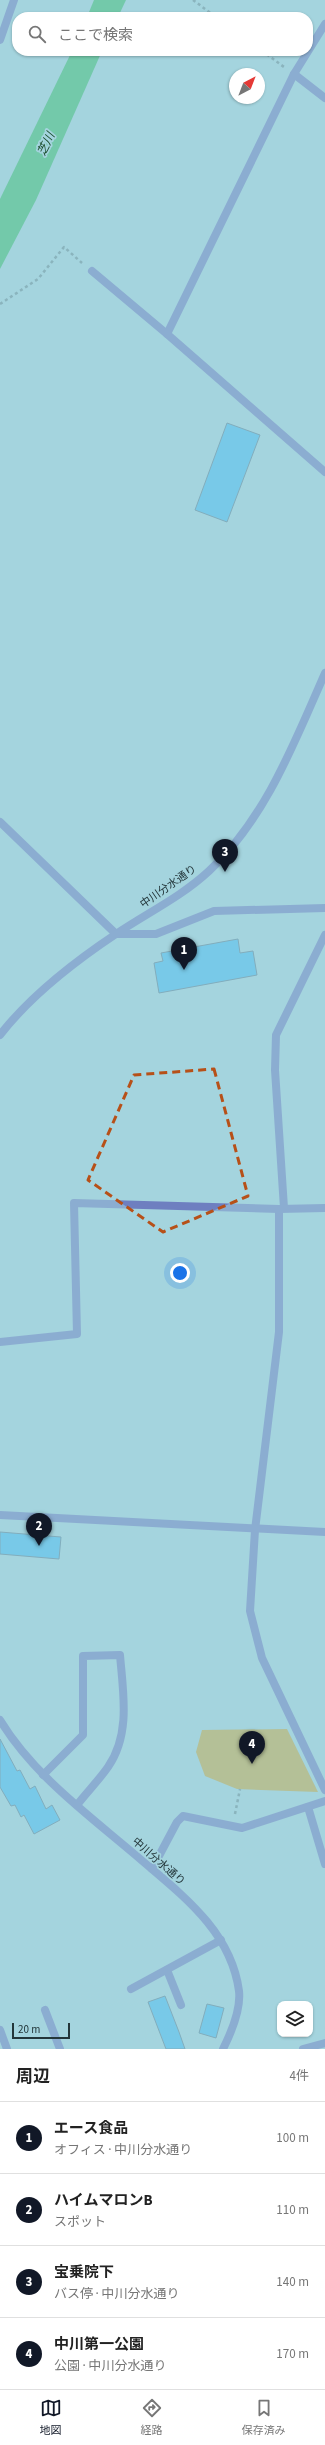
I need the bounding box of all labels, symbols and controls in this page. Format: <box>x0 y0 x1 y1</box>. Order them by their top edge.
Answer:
search box <box>12 12 313 56</box>
icon: search <box>26 23 48 45</box>
text: ここで検索 <box>58 25 133 46</box>
north arrow <box>229 68 265 104</box>
water label: 芝川 <box>34 128 60 159</box>
pin: 3 <box>212 839 238 872</box>
street label: 中川分水通り <box>137 861 200 911</box>
pin: 1 <box>171 937 197 970</box>
your location <box>170 1263 190 1283</box>
pin: 2 <box>26 1513 52 1546</box>
pin: 4 <box>239 1731 265 1764</box>
street label: 中川分水通り <box>129 1834 188 1889</box>
map controls <box>277 2001 313 2037</box>
button: layers <box>277 2001 313 2037</box>
scale bar <box>12 2021 70 2040</box>
text: 20 m <box>18 2022 40 2037</box>
text: 周辺 <box>16 2065 50 2089</box>
text: 4件 <box>290 2067 309 2085</box>
text: エース食品 <box>54 2118 128 2139</box>
text: 1 <box>26 2129 32 2147</box>
text: 100 m <box>276 2129 309 2147</box>
text: オフィス · 中川分水通り <box>54 2141 192 2159</box>
text: ハイムマロンB <box>54 2190 152 2211</box>
text: 2 <box>26 2201 32 2219</box>
text: 110 m <box>276 2201 309 2219</box>
text: スポット <box>54 2213 106 2231</box>
text: 宝乗院下 <box>54 2262 114 2283</box>
text: 3 <box>26 2273 32 2291</box>
text: 140 m <box>276 2273 309 2291</box>
text: バス停 · 中川分水通り <box>54 2285 179 2303</box>
text: 中川第一公園 <box>54 2334 144 2355</box>
text: 4 <box>26 2345 32 2363</box>
text: 170 m <box>276 2345 309 2363</box>
text: 公園 · 中川分水通り <box>54 2357 166 2375</box>
tab: 地図 <box>40 2397 62 2438</box>
tab: 経路 <box>141 2397 163 2438</box>
tab: 保存済み <box>242 2397 286 2438</box>

